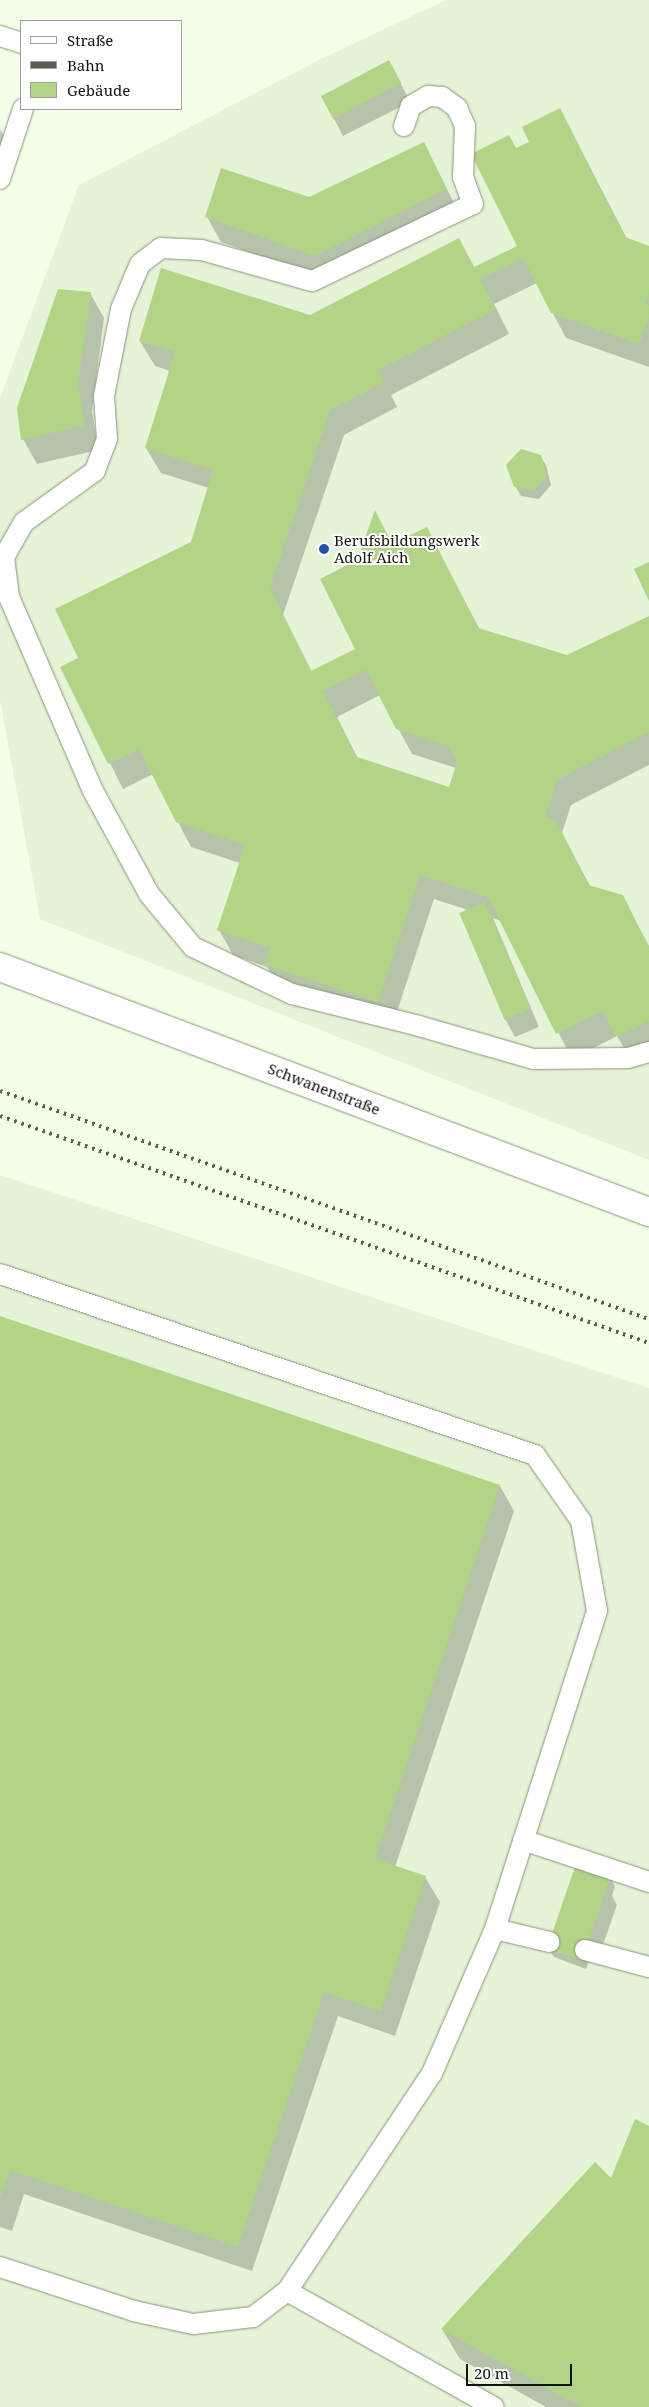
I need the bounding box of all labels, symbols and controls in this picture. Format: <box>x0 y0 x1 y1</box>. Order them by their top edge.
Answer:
legend <box>20 20 182 110</box>
text: Straße <box>67 30 113 50</box>
text: Bahn <box>67 55 104 75</box>
text: Gebäude <box>67 80 130 100</box>
place label: Berufsbildungswerk Adolf Aich <box>334 531 479 566</box>
marker: Berufsbildungswerk Adolf Aich <box>318 543 330 555</box>
street label: Schwanenstraße <box>265 1059 383 1119</box>
scale bar <box>469 2354 575 2386</box>
text: 20 m <box>474 2363 509 2383</box>

